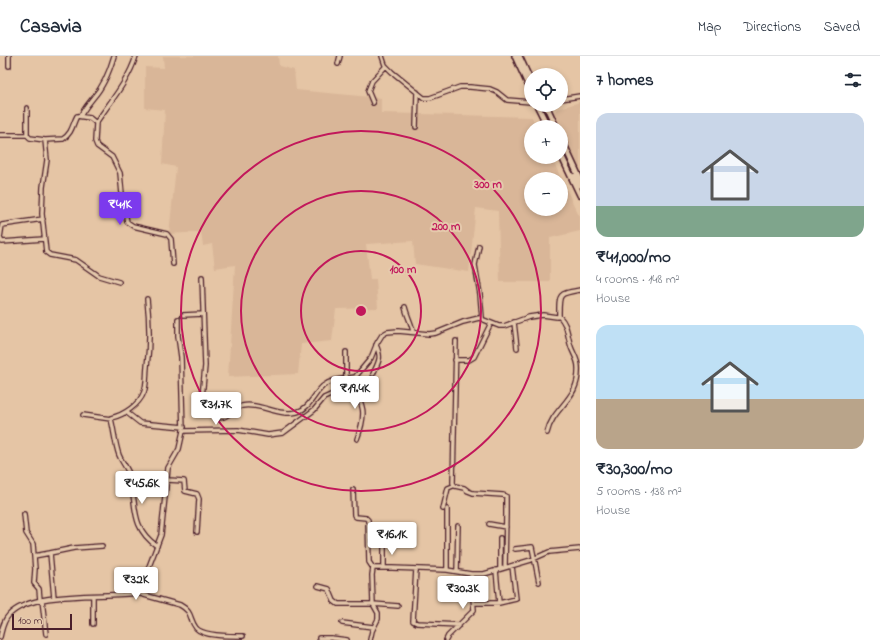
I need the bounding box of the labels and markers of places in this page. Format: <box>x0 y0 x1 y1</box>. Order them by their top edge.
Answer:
pin: ₹41K <box>96 192 144 226</box>
centre of rings <box>354 304 368 318</box>
pin: ₹19.4K <box>322 376 388 410</box>
pin: ₹31.7K <box>183 392 249 426</box>
pin: ₹45.6K <box>109 471 175 505</box>
pin: ₹16.1K <box>359 522 425 556</box>
pin: ₹32K <box>112 567 160 601</box>
pin: ₹30.3K <box>430 576 496 610</box>

